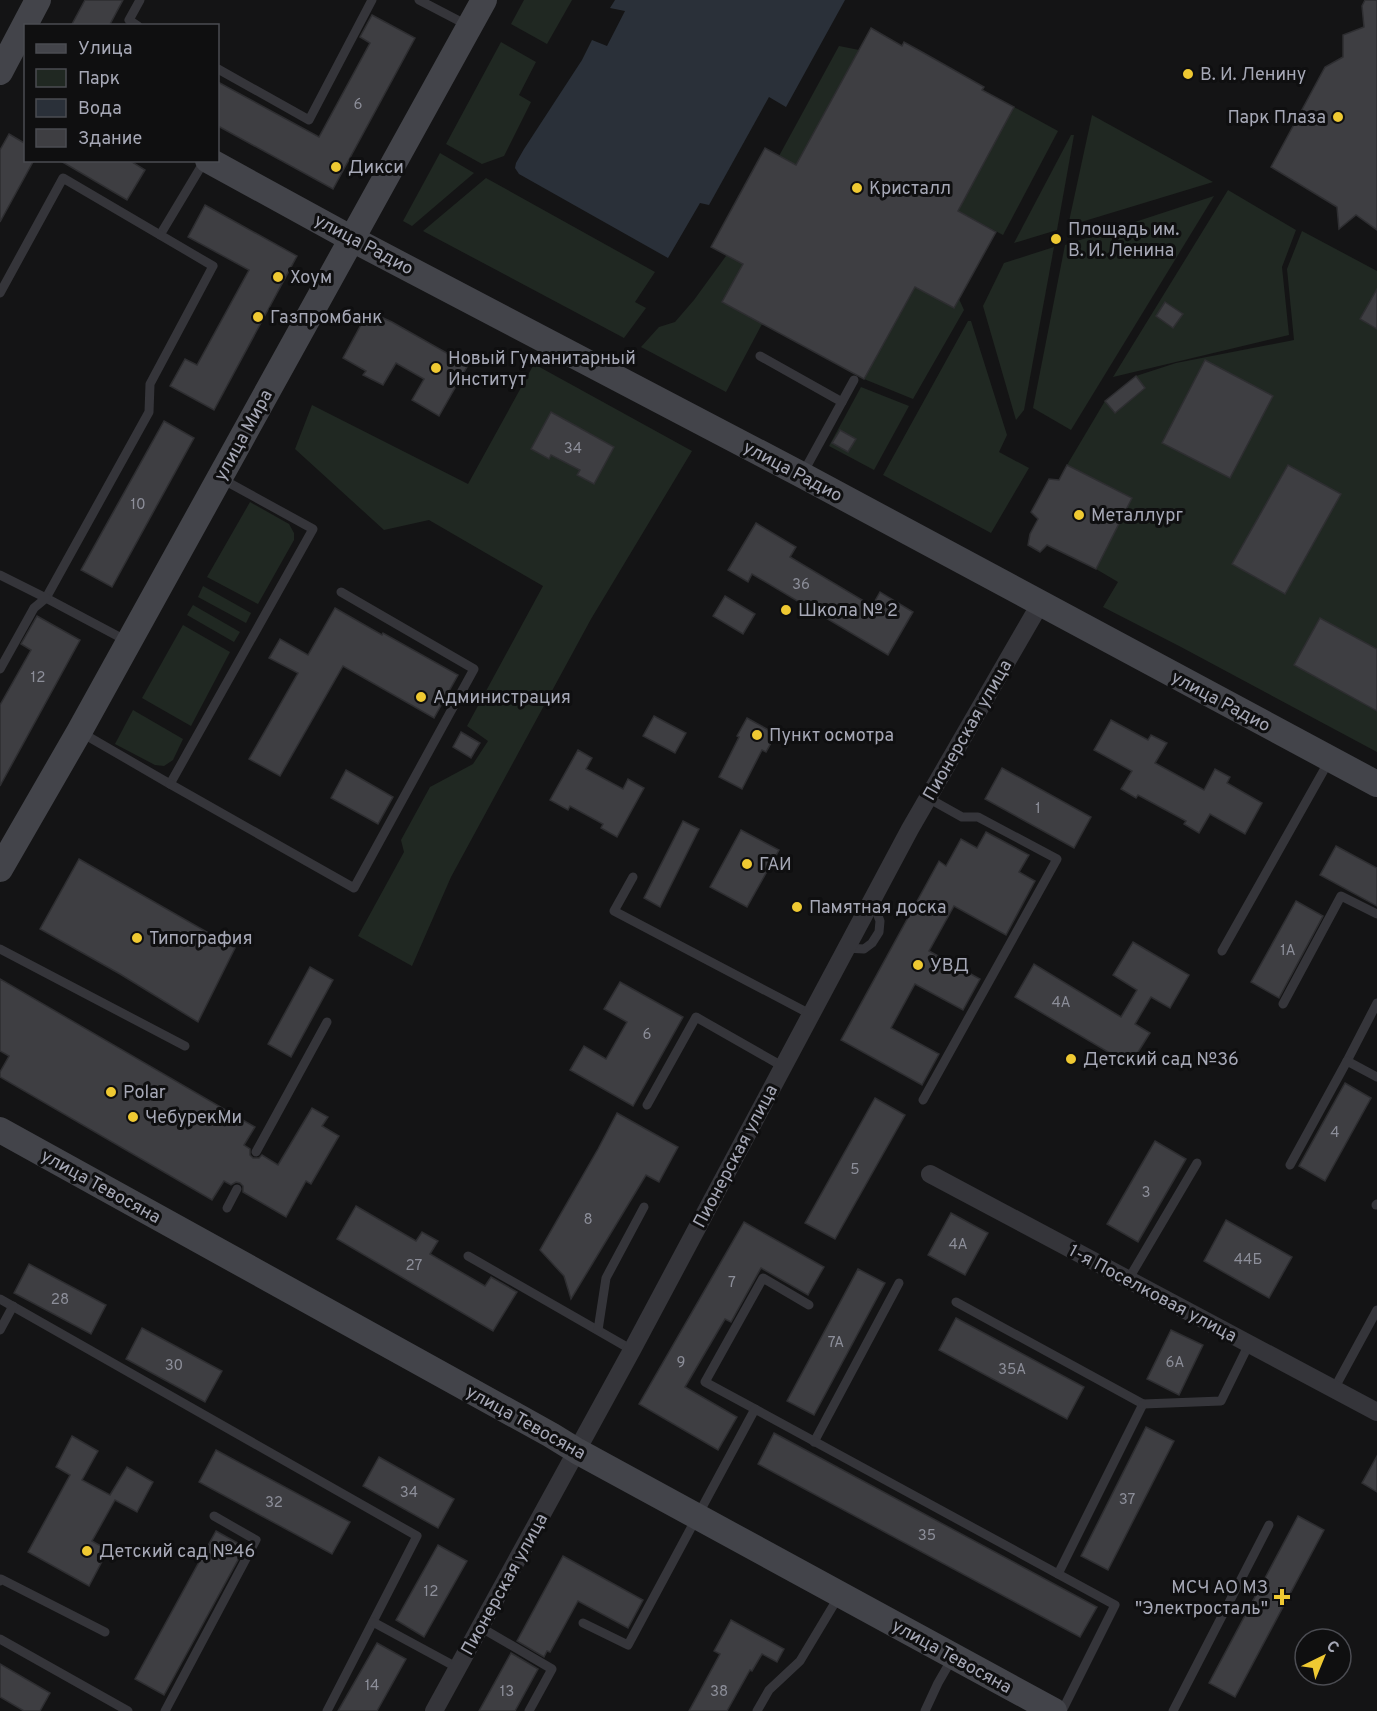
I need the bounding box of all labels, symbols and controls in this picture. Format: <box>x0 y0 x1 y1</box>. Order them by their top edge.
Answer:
legend <box>24 24 219 162</box>
text: Улица <box>78 38 132 61</box>
place label: В. И. Ленину <box>1200 64 1306 87</box>
marker: В. И. Ленину <box>1181 67 1195 81</box>
text: Парк <box>78 68 120 91</box>
house number: 6 <box>354 96 363 115</box>
text: Вода <box>78 98 122 121</box>
place label: Парк Плаза <box>1228 107 1326 130</box>
marker: Парк Плаза <box>1331 110 1345 124</box>
text: Здание <box>78 128 142 151</box>
place label: Дикси <box>348 157 404 180</box>
marker: Дикси <box>329 160 343 174</box>
place label: Кристалл <box>869 178 951 201</box>
marker: Кристалл <box>850 181 864 195</box>
street label: улица Радио <box>310 209 417 281</box>
place label: Площадь им. В. И. Ленина <box>1068 219 1179 263</box>
marker: Площадь им. В. И. Ленина <box>1049 232 1063 246</box>
place label: Хоум <box>290 267 332 290</box>
marker: Хоум <box>271 270 285 284</box>
place label: Газпромбанк <box>270 307 383 330</box>
marker: Газпромбанк <box>251 310 265 324</box>
place label: Новый Гуманитарный Институт <box>448 348 636 392</box>
marker: Новый Гуманитарный Институт <box>429 361 443 375</box>
street label: улица Мира <box>210 386 279 485</box>
street label: улица Радио <box>739 436 846 508</box>
house number: 34 <box>564 440 582 459</box>
house number: 10 <box>130 496 146 515</box>
place label: Металлург <box>1091 505 1183 528</box>
marker: Металлург <box>1072 508 1086 522</box>
house number: 36 <box>792 576 810 595</box>
place label: Школа № 2 <box>798 600 898 623</box>
marker: Школа № 2 <box>779 603 793 617</box>
street label: Пионерская улица <box>919 656 1018 805</box>
street label: улица Радио <box>1167 666 1274 738</box>
house number: 12 <box>31 669 45 688</box>
place label: Администрация <box>433 687 571 710</box>
marker: Администрация <box>414 690 428 704</box>
place label: Пункт осмотра <box>769 725 894 748</box>
marker: Пункт осмотра <box>750 728 764 742</box>
house number: 1 <box>1035 800 1041 819</box>
place label: ГАИ <box>759 854 792 877</box>
marker: ГАИ <box>740 857 754 871</box>
place label: Памятная доска <box>809 897 947 920</box>
marker: Памятная доска <box>790 900 804 914</box>
place label: Типография <box>149 928 252 951</box>
marker: Типография <box>130 931 144 945</box>
house number: 1А <box>1280 942 1296 961</box>
place label: УВД <box>930 955 969 978</box>
marker: УВД <box>911 958 925 972</box>
house number: 4А <box>1051 994 1071 1013</box>
house number: 6 <box>643 1026 652 1045</box>
place label: Детский сад №36 <box>1083 1049 1239 1072</box>
marker: Детский сад №36 <box>1064 1052 1078 1066</box>
street label: Пионерская улица <box>689 1081 784 1232</box>
place label: Polar <box>123 1082 166 1105</box>
marker: Polar <box>104 1085 118 1099</box>
place label: ЧебурекМи <box>145 1107 242 1130</box>
marker: ЧебурекМи <box>126 1110 140 1124</box>
house number: 4 <box>1330 1124 1340 1143</box>
street label: улица Тевосяна <box>36 1145 164 1230</box>
house number: 5 <box>850 1161 860 1180</box>
house number: 3 <box>1141 1184 1151 1203</box>
house number: 8 <box>583 1211 593 1230</box>
house number: 4А <box>948 1236 968 1255</box>
street label: 1-я Поселковая улица <box>1064 1240 1240 1348</box>
house number: 44Б <box>1234 1251 1262 1270</box>
house number: 27 <box>406 1257 423 1276</box>
house number: 7 <box>728 1274 736 1293</box>
house number: 28 <box>51 1291 69 1310</box>
house number: 7А <box>828 1334 844 1353</box>
house number: 9 <box>677 1354 685 1373</box>
house number: 6А <box>1166 1354 1184 1373</box>
house number: 30 <box>165 1357 183 1376</box>
house number: 35А <box>998 1361 1026 1380</box>
street label: улица Тевосяна <box>461 1381 589 1466</box>
house number: 34 <box>400 1484 418 1503</box>
house number: 37 <box>1119 1491 1136 1510</box>
house number: 32 <box>265 1494 283 1513</box>
street label: Пионерская улица <box>457 1510 554 1660</box>
house number: 35 <box>918 1527 936 1546</box>
place label: Детский сад №46 <box>99 1541 255 1564</box>
marker: Детский сад №46 <box>80 1544 94 1558</box>
place label: МСЧ АО МЗ "Электросталь" <box>1135 1577 1268 1621</box>
house number: 12 <box>424 1583 438 1602</box>
marker: МСЧ АО МЗ "Электросталь" <box>1273 1588 1291 1606</box>
street label: улица Тевосяна <box>887 1615 1015 1700</box>
north arrow <box>1293 1627 1353 1687</box>
text: С <box>1321 1637 1342 1658</box>
house number: 14 <box>365 1677 379 1696</box>
house number: 13 <box>500 1683 514 1702</box>
house number: 38 <box>710 1683 728 1702</box>

